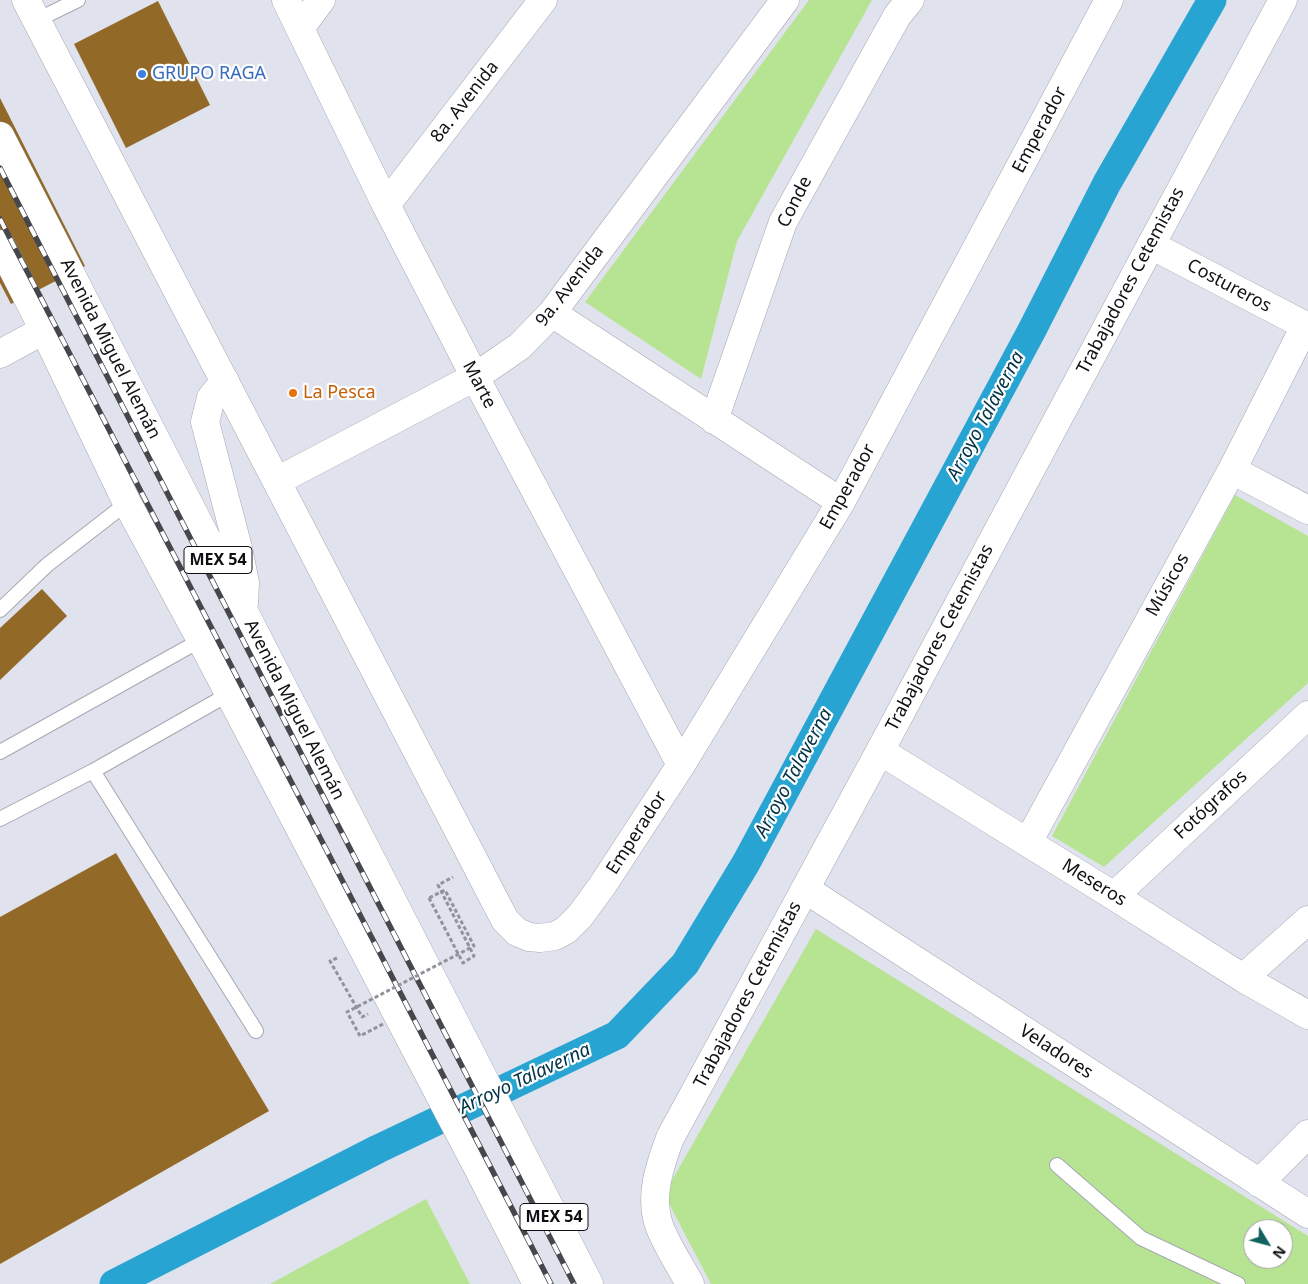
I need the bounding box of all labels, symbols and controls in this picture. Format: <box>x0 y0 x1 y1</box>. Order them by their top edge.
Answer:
street label: 8a. Avenida <box>426 57 504 147</box>
place label: GRUPO RAGA <box>152 63 266 85</box>
marker: GRUPO RAGA <box>136 68 148 80</box>
street label: Emperador <box>1008 83 1072 177</box>
street label: Conde <box>773 173 817 231</box>
street label: Trabajadores Cetemistas <box>1073 184 1189 378</box>
street label: 9a. Avenida <box>531 241 609 331</box>
street label: Avenida Miguel Alemán <box>55 255 165 443</box>
street label: Costureros <box>1183 255 1275 317</box>
water label: Arroyo Talaverna <box>942 348 1030 484</box>
street label: Marte <box>458 358 500 412</box>
place label: La Pesca <box>303 382 376 404</box>
marker: La Pesca <box>287 387 299 399</box>
street label: Emperador <box>816 440 880 534</box>
street label: Trabajadores Cetemistas <box>882 541 998 735</box>
road number: MEX 54 <box>184 546 252 574</box>
street label: Músicos <box>1142 550 1194 620</box>
street label: Avenida Miguel Alemán <box>239 616 349 804</box>
water label: Arroyo Talaverna <box>750 705 838 841</box>
street label: Fotógrafos <box>1170 766 1252 844</box>
street label: Emperador <box>602 787 672 879</box>
street label: Meseros <box>1058 855 1130 911</box>
street label: Trabajadores Cetemistas <box>690 898 806 1092</box>
street label: Veladores <box>1015 1020 1097 1084</box>
water label: Arroyo Talaverna <box>456 1039 594 1119</box>
road number: MEX 54 <box>520 1204 588 1230</box>
north arrow <box>1243 1219 1293 1269</box>
text: N <box>1269 1242 1291 1263</box>

